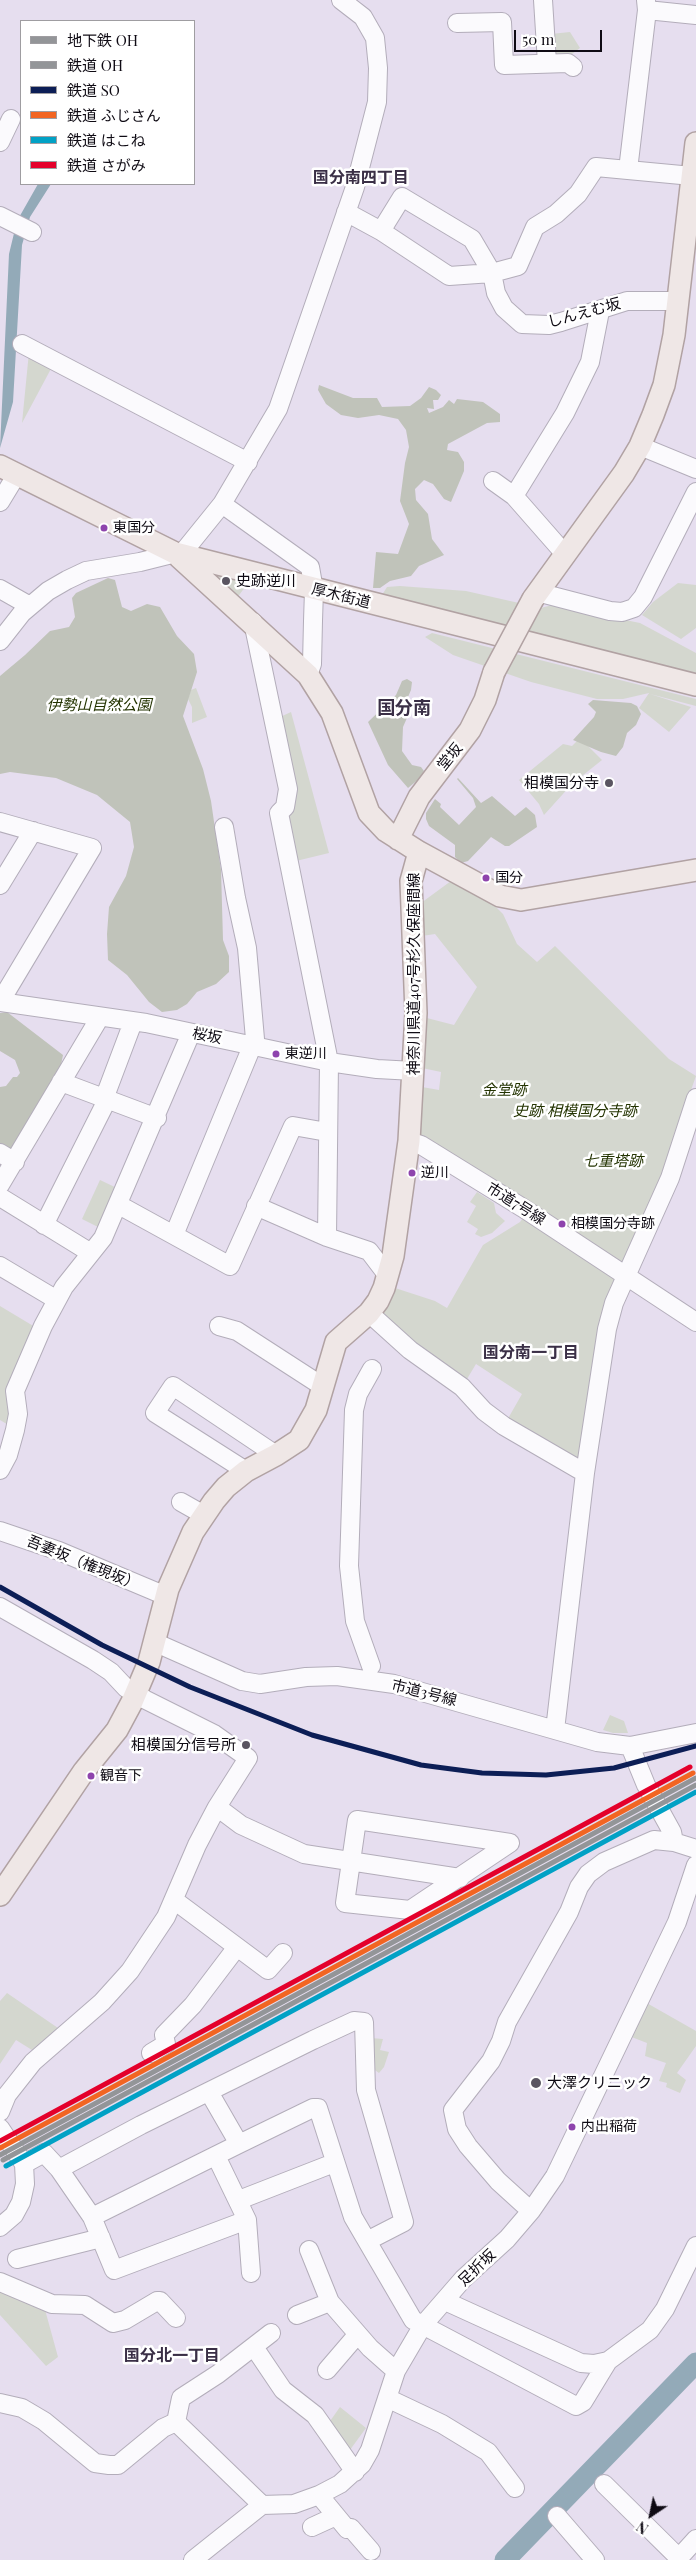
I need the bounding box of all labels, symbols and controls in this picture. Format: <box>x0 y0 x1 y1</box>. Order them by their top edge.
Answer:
legend <box>20 20 195 185</box>
scale bar <box>516 20 604 52</box>
text: 50 m <box>522 29 554 49</box>
text: 地下鉄 OH <box>67 30 138 50</box>
text: 鉄道 OH <box>67 55 123 75</box>
text: 鉄道 SO <box>67 80 120 100</box>
text: 鉄道 ふじさん <box>67 105 161 125</box>
text: 鉄道 はこね <box>67 130 146 150</box>
text: 鉄道 さがみ <box>67 155 146 175</box>
district label: 国分南四丁目 <box>313 168 409 188</box>
street label: しんえむ坂 <box>545 295 623 331</box>
place label: 東国分 <box>113 520 155 536</box>
marker: 東国分 <box>99 523 109 533</box>
place label: 史跡逆川 <box>236 572 296 590</box>
marker: 史跡逆川 <box>220 575 232 587</box>
street label: 厚木街道 <box>310 580 372 612</box>
park label: 伊勢山自然公園 <box>47 696 151 714</box>
district label: 国分南 <box>377 697 431 719</box>
street label: 堂坂 <box>434 740 466 774</box>
place label: 相模国分寺 <box>524 774 599 792</box>
marker: 相模国分寺 <box>603 777 615 789</box>
place label: 国分 <box>495 870 523 886</box>
street label: 神奈川県道407号杉久保座間線 <box>405 873 423 1075</box>
marker: 国分 <box>481 873 491 883</box>
street label: 桜坂 <box>191 1024 223 1048</box>
place label: 東逆川 <box>285 1046 327 1062</box>
marker: 東逆川 <box>271 1049 281 1059</box>
park label: 金堂跡 <box>482 1081 526 1099</box>
park label: 史跡 相模国分寺跡 <box>513 1102 637 1120</box>
park label: 七重塔跡 <box>583 1152 643 1170</box>
place label: 逆川 <box>421 1165 449 1181</box>
marker: 逆川 <box>407 1168 417 1178</box>
street label: 市道7号線 <box>483 1179 549 1229</box>
place label: 相模国分寺跡 <box>571 1216 655 1232</box>
marker: 相模国分寺跡 <box>557 1219 567 1229</box>
district label: 国分南一丁目 <box>483 1343 579 1363</box>
street label: 吾妻坂（権現坂） <box>24 1532 142 1594</box>
street label: 市道3号線 <box>389 1676 459 1710</box>
place label: 相模国分信号所 <box>131 1736 236 1754</box>
marker: 相模国分信号所 <box>240 1739 252 1751</box>
place label: 観音下 <box>100 1768 142 1784</box>
marker: 観音下 <box>86 1771 96 1781</box>
place label: 大澤クリニック <box>547 2074 652 2092</box>
marker: 大澤クリニック <box>529 2076 543 2090</box>
place label: 内出稲荷 <box>581 2119 637 2135</box>
marker: 内出稲荷 <box>567 2122 577 2132</box>
street label: 足折坂 <box>455 2246 499 2290</box>
district label: 国分北一丁目 <box>124 2346 220 2366</box>
north arrow <box>626 2490 676 2540</box>
text: N <box>633 2517 652 2539</box>

